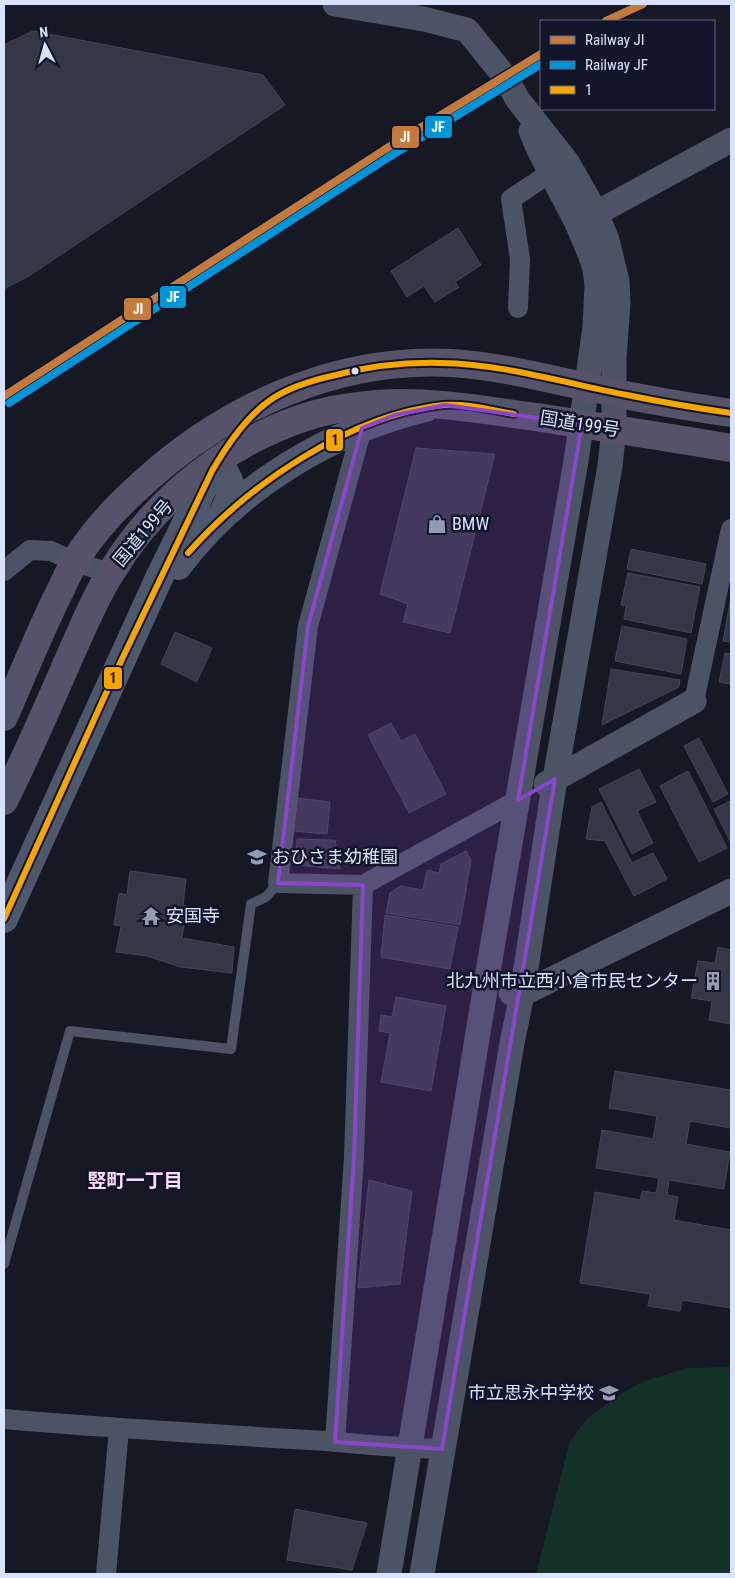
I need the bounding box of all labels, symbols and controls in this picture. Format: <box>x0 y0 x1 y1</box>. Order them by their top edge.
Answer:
north arrow <box>20 20 70 70</box>
legend <box>540 20 715 110</box>
text: N <box>39 24 49 40</box>
text: Railway JI <box>585 31 645 49</box>
text: Railway JF <box>585 56 648 74</box>
text: 1 <box>585 81 592 99</box>
line badge: JF <box>424 115 453 139</box>
text: JF <box>431 119 445 135</box>
line badge: JI <box>391 125 420 149</box>
text: JI <box>400 129 410 145</box>
line badge: JF <box>159 285 187 309</box>
text: JF <box>166 289 180 305</box>
line badge: JI <box>123 297 152 321</box>
text: JI <box>133 301 143 317</box>
unlabelled marker <box>350 366 360 376</box>
street label: 国道199号 <box>539 407 622 440</box>
line badge: 1 <box>325 428 344 452</box>
text: 1 <box>331 432 339 448</box>
street label: 国道199号 <box>109 495 177 570</box>
shop icon: BMW <box>426 513 448 535</box>
place label: BMW <box>452 513 489 534</box>
line badge: 1 <box>103 666 123 690</box>
text: 1 <box>109 670 117 686</box>
school or university icon: おひさま幼稚園 <box>246 846 268 868</box>
place label: おひさま幼稚園 <box>272 846 398 867</box>
temple icon: 安国寺 <box>140 905 162 927</box>
place label: 安国寺 <box>166 905 220 926</box>
place label: 北九州市立西小倉市民センター <box>446 970 698 991</box>
building icon: 北九州市立西小倉市民センター <box>702 970 724 992</box>
district label: 竪町一丁目 <box>87 1169 183 1192</box>
place label: 市立思永中学校 <box>468 1382 594 1403</box>
school or university icon: 市立思永中学校 <box>598 1382 620 1404</box>

